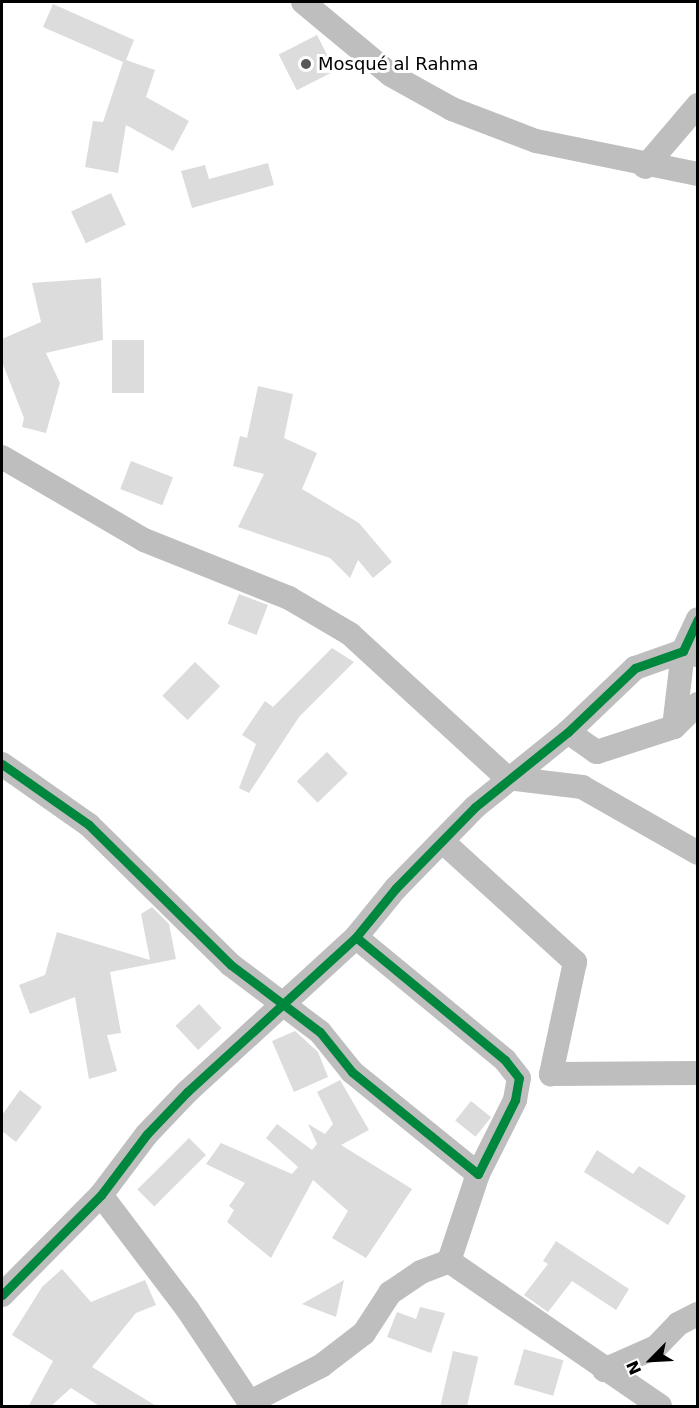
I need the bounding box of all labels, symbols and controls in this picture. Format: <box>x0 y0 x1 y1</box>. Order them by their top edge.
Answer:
place label: Mosqué al Rahma <box>318 53 478 75</box>
marker: Mosqué al Rahma <box>299 57 313 71</box>
north arrow <box>621 1330 681 1390</box>
text: N <box>623 1358 646 1378</box>

